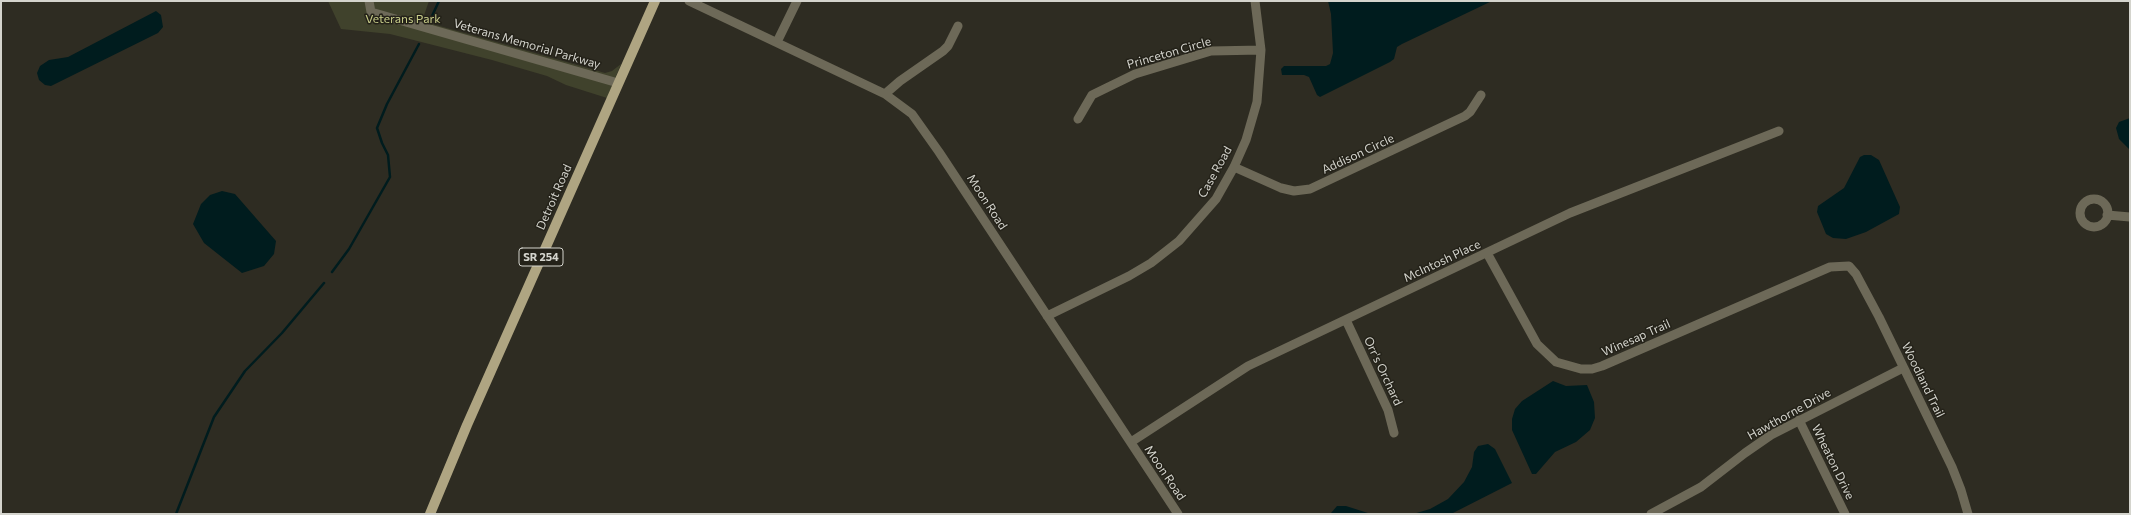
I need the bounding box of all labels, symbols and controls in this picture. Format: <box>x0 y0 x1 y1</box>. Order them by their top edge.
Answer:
park label: Veterans Park <box>365 12 441 26</box>
street label: Veterans Memorial Parkway <box>452 16 602 72</box>
street label: Princeton Circle <box>1125 34 1213 72</box>
street label: Addison Circle <box>1320 131 1396 177</box>
street label: Case Road <box>1195 144 1235 200</box>
street label: Detroit Road <box>533 162 575 232</box>
street label: Moon Road <box>964 172 1010 232</box>
street label: McIntosh Place <box>1401 237 1483 285</box>
road number: SR 254 <box>519 248 563 266</box>
street label: Winesap Trail <box>1600 316 1672 360</box>
street label: Orr's Orchard <box>1361 334 1405 408</box>
street label: Woodland Trail <box>1899 340 1947 420</box>
street label: Hawthorne Drive <box>1745 385 1833 443</box>
street label: Wheaton Drive <box>1809 422 1857 502</box>
street label: Moon Road <box>1141 443 1189 503</box>

